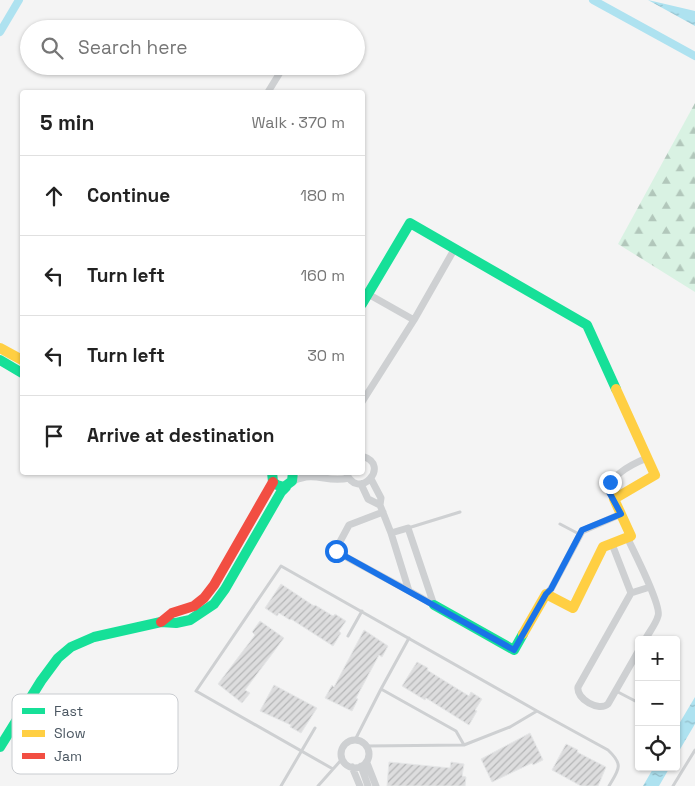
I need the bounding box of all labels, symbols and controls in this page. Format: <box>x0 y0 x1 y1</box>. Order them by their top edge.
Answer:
search box <box>20 20 365 75</box>
icon: search <box>38 34 66 62</box>
text: Search here <box>78 35 188 60</box>
text: 5 min <box>40 109 94 136</box>
text: Walk · 370 m <box>252 112 345 133</box>
icon: ahead <box>40 182 68 210</box>
text: Continue <box>87 183 170 208</box>
text: 180 m <box>300 185 345 206</box>
icon: left <box>40 262 68 290</box>
text: Turn left <box>87 263 165 288</box>
text: 160 m <box>300 265 345 286</box>
icon: left <box>40 342 68 370</box>
text: Turn left <box>87 343 165 368</box>
text: 30 m <box>307 345 345 366</box>
icon: arrive <box>40 422 68 450</box>
text: Arrive at destination <box>87 423 275 448</box>
route end <box>599 471 622 494</box>
route start <box>325 540 348 563</box>
map controls <box>635 636 680 771</box>
button: + <box>635 636 680 681</box>
button: − <box>635 681 680 726</box>
legend <box>12 694 178 774</box>
text: Fast <box>54 702 83 720</box>
text: Slow <box>54 724 86 742</box>
button: locate <box>635 726 680 771</box>
text: Jam <box>54 747 82 765</box>

